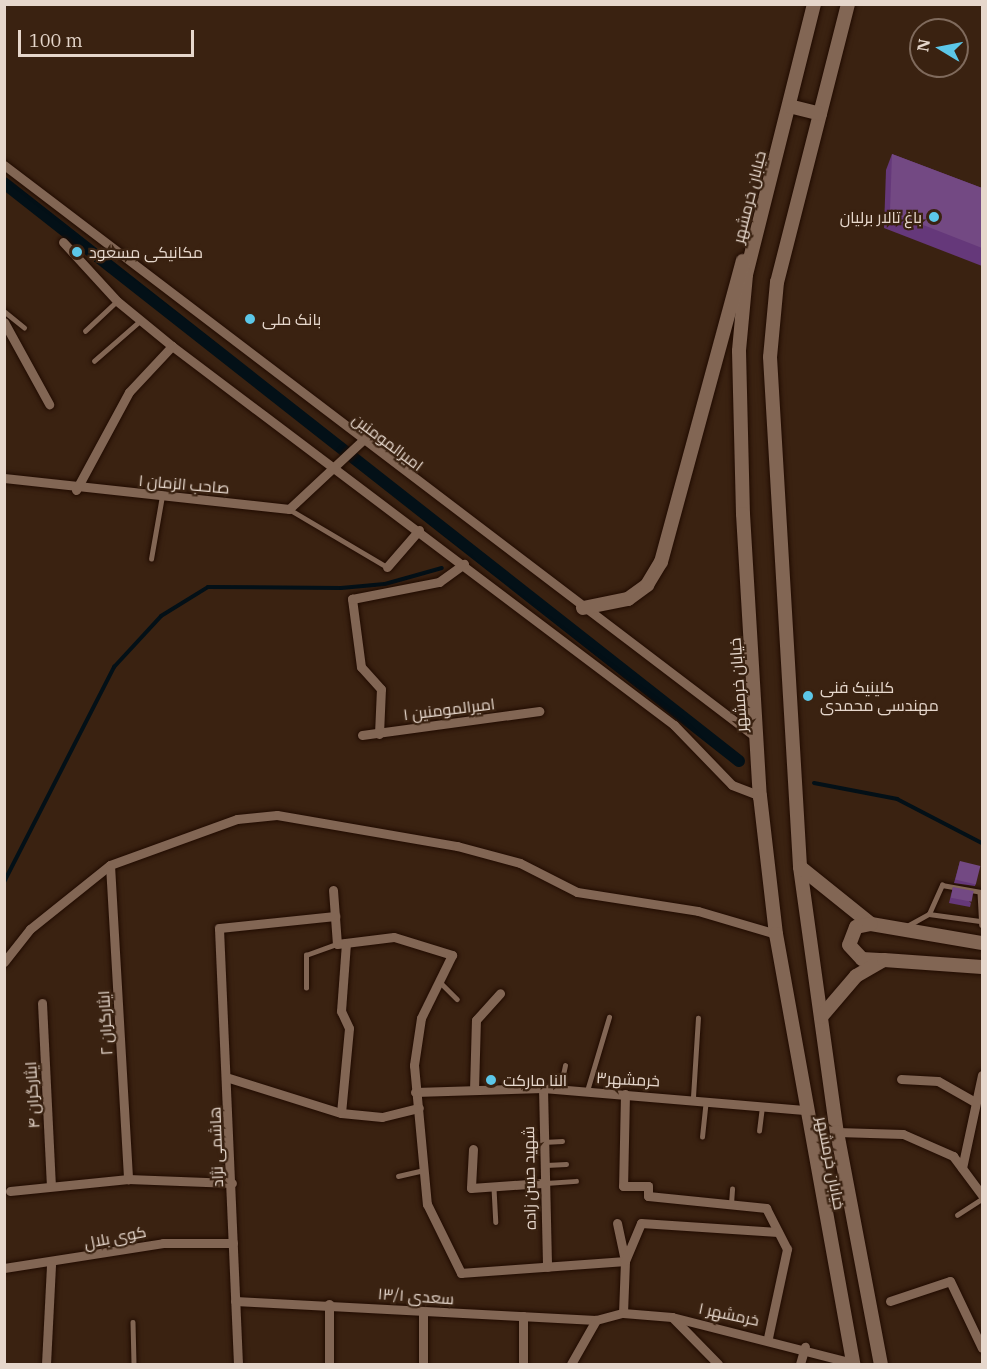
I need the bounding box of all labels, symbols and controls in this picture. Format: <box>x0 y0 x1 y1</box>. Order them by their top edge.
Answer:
scale bar <box>21 18 196 56</box>
north arrow <box>909 18 969 78</box>
text: 100 m <box>29 29 83 52</box>
text: N <box>912 37 934 53</box>
street label: خیابان خرمشهر <box>728 149 770 245</box>
place label: باغ تالار برلیان <box>840 207 922 227</box>
marker: باغ تالار برلیان <box>927 210 941 224</box>
place label: مکانیکی مسعود <box>89 242 203 262</box>
marker: مکانیکی مسعود <box>70 245 84 259</box>
place label: بانک ملی <box>262 309 321 329</box>
marker: بانک ملی <box>243 312 257 326</box>
street label: امیرالمومنین <box>349 409 427 475</box>
street label: صاحب الزمان ۱ <box>138 470 230 498</box>
street label: خیابان خرمشهر <box>725 637 751 733</box>
place label: کلینیک فنی مهندسی محمدی <box>820 677 939 715</box>
marker: کلینیک فنی مهندسی محمدی <box>801 689 815 703</box>
street label: امیرالمومنین ۱ <box>402 694 496 724</box>
street label: ایثارگران ۲ <box>94 990 116 1056</box>
street label: ایثارگران ۴ <box>21 1061 43 1129</box>
street label: خرمشهر۳ <box>596 1068 660 1090</box>
place label: النا مارکت <box>503 1070 567 1090</box>
marker: النا مارکت <box>484 1073 498 1087</box>
street label: هاشمی نژاد <box>205 1106 227 1188</box>
street label: خیابان خرمشهر <box>813 1115 849 1211</box>
street label: شهید حسن زاده <box>518 1126 540 1230</box>
street label: کوی بلال <box>82 1222 148 1252</box>
street label: سعدی ۱۳/۱ <box>377 1284 455 1308</box>
street label: خرمشهر ۱ <box>697 1298 761 1330</box>

